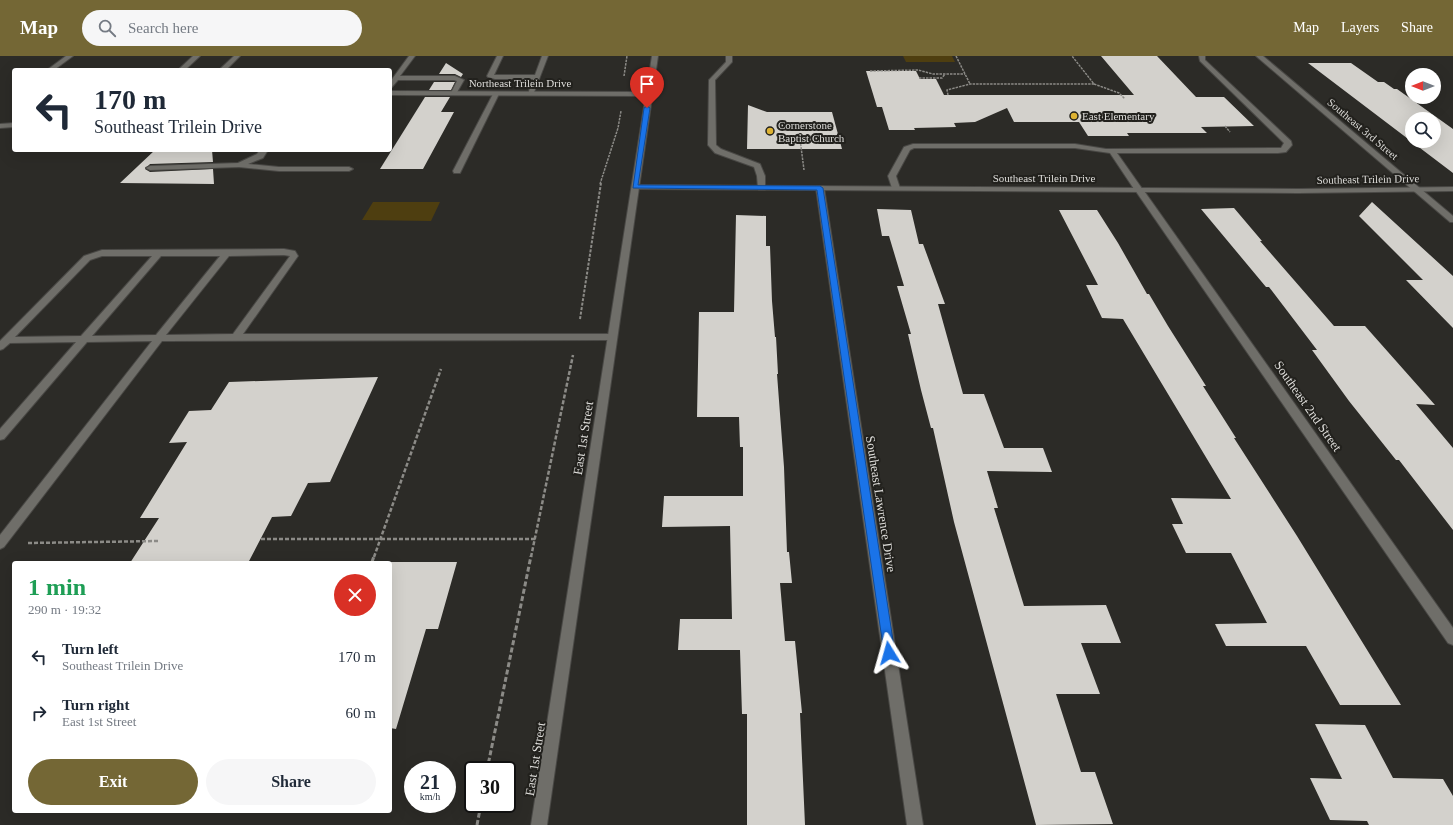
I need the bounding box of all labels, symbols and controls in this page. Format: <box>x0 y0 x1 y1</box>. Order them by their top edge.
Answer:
search box <box>82 10 362 46</box>
text: Map <box>20 17 58 38</box>
icon: search <box>96 17 118 39</box>
text: Search here <box>128 20 198 36</box>
text: Map <box>1293 20 1319 35</box>
text: Layers <box>1341 20 1379 35</box>
text: Share <box>1401 20 1433 35</box>
pin <box>630 67 664 108</box>
north arrow <box>1405 68 1441 104</box>
map controls <box>1405 68 1441 148</box>
icon: arrive <box>636 73 658 95</box>
street label: Northeast Trilein Drive <box>469 77 571 89</box>
icon: left <box>28 84 80 136</box>
text: 170 m <box>94 84 166 115</box>
street label: Southeast 3rd Street <box>1325 96 1401 162</box>
place label: East Elementary <box>1082 110 1155 122</box>
marker: East Elementary <box>1069 111 1079 121</box>
button: search <box>1405 112 1441 148</box>
text: Southeast Trilein Drive <box>94 117 262 137</box>
place label: Cornerstone Baptist Church <box>778 119 845 144</box>
marker: Cornerstone Baptist Church <box>765 126 775 136</box>
street label: Southeast Trilein Drive <box>993 172 1095 184</box>
street label: Southeast Trilein Drive <box>1317 172 1420 186</box>
street label: Southeast 2nd Street <box>1271 358 1345 454</box>
street label: East 1st Street <box>570 400 596 476</box>
street label: Southeast Lawrence Drive <box>863 435 899 573</box>
text: 1 min <box>28 574 86 600</box>
button: close <box>334 574 376 616</box>
text: 290 m · 19:32 <box>28 602 101 617</box>
position arrow <box>868 632 910 674</box>
text: Turn left <box>62 641 119 657</box>
icon: left <box>28 646 50 668</box>
text: 170 m <box>338 649 376 665</box>
text: Southeast Trilein Drive <box>62 658 183 673</box>
text: Turn right <box>62 697 129 713</box>
icon: right <box>28 702 50 724</box>
text: 60 m <box>346 705 376 721</box>
text: East 1st Street <box>62 714 136 729</box>
street label: East 1st Street <box>522 721 548 797</box>
button: Exit <box>28 759 198 805</box>
button: Share <box>206 759 376 805</box>
speed limit sign: 30 <box>464 761 516 813</box>
text: 21 <box>420 771 440 793</box>
text: km/h <box>420 791 440 802</box>

